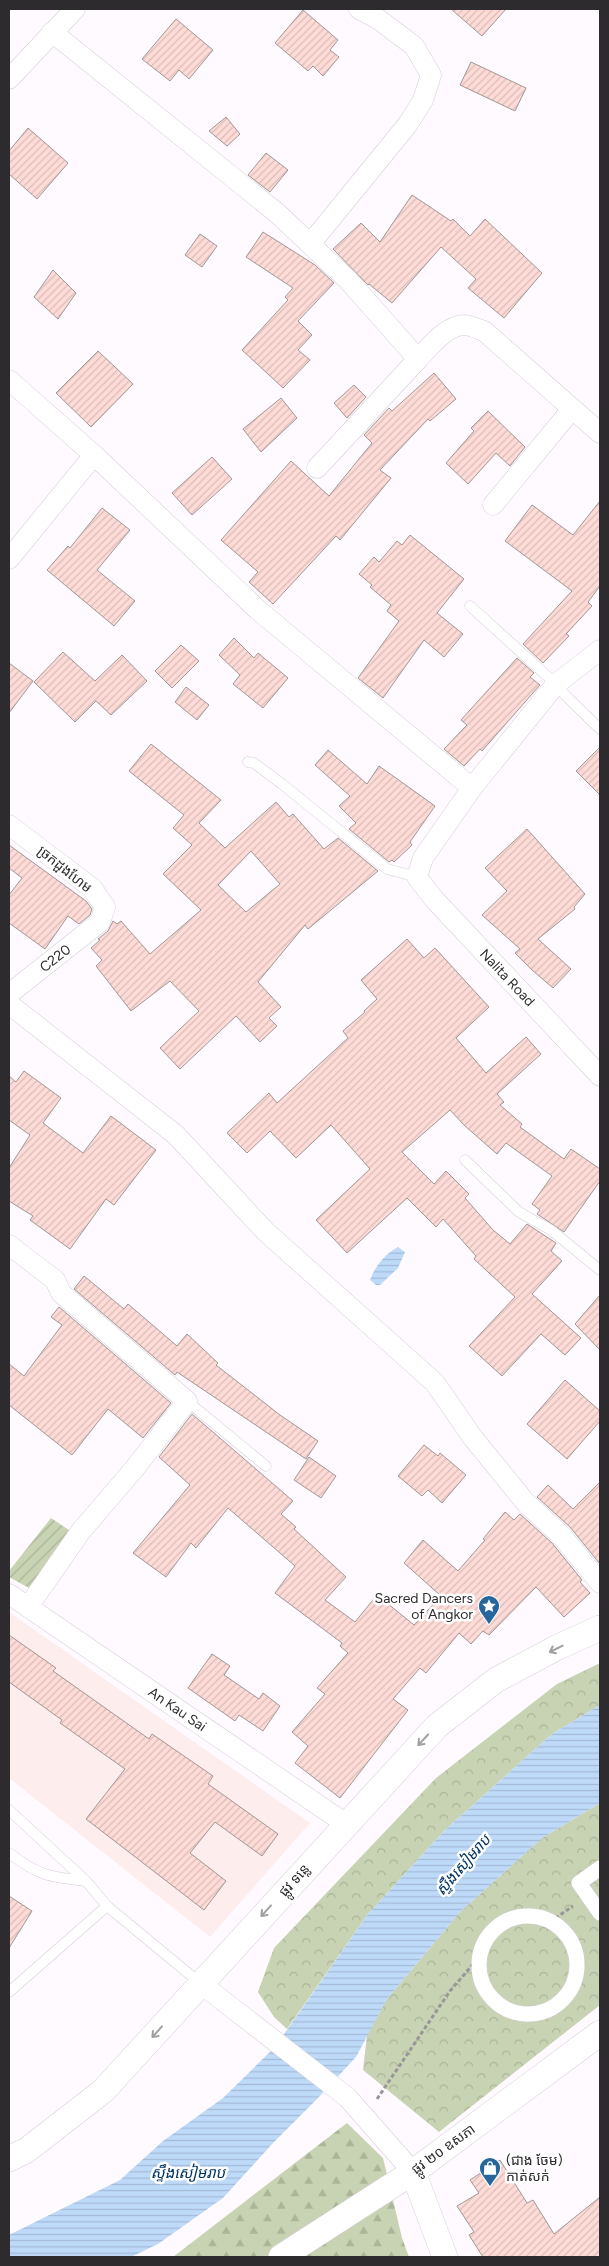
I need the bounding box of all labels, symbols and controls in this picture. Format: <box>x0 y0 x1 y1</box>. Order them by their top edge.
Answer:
street label: ច្រកដួងហែម <box>34 842 95 897</box>
street label: C220 <box>36 941 74 976</box>
street label: Nalita Road <box>476 946 538 1010</box>
place label: Sacred Dancers of Angkor <box>375 1590 473 1623</box>
place icon: Sacred Dancers of Angkor <box>477 1594 501 1625</box>
one-way arrow <box>549 1644 564 1654</box>
street label: An Kau Sai <box>145 1684 210 1735</box>
one-way arrow <box>417 1734 429 1747</box>
water label: ស្ទឹងសៀមរាប <box>431 1829 495 1899</box>
street label: ផ្លូវ ទន្លេ <box>275 1860 316 1902</box>
one-way arrow <box>260 1905 272 1918</box>
one-way arrow <box>151 2025 163 2038</box>
street label: ផ្លូវ ២០ ឧសភា <box>408 2121 480 2181</box>
place label: (ជាង ចែម) កាត់សក់ <box>506 2152 563 2185</box>
shop icon: (ជាង ចែម) កាត់សក់ <box>478 2156 502 2187</box>
water label: ស្ទឹងសៀមរាប <box>151 2163 227 2182</box>

